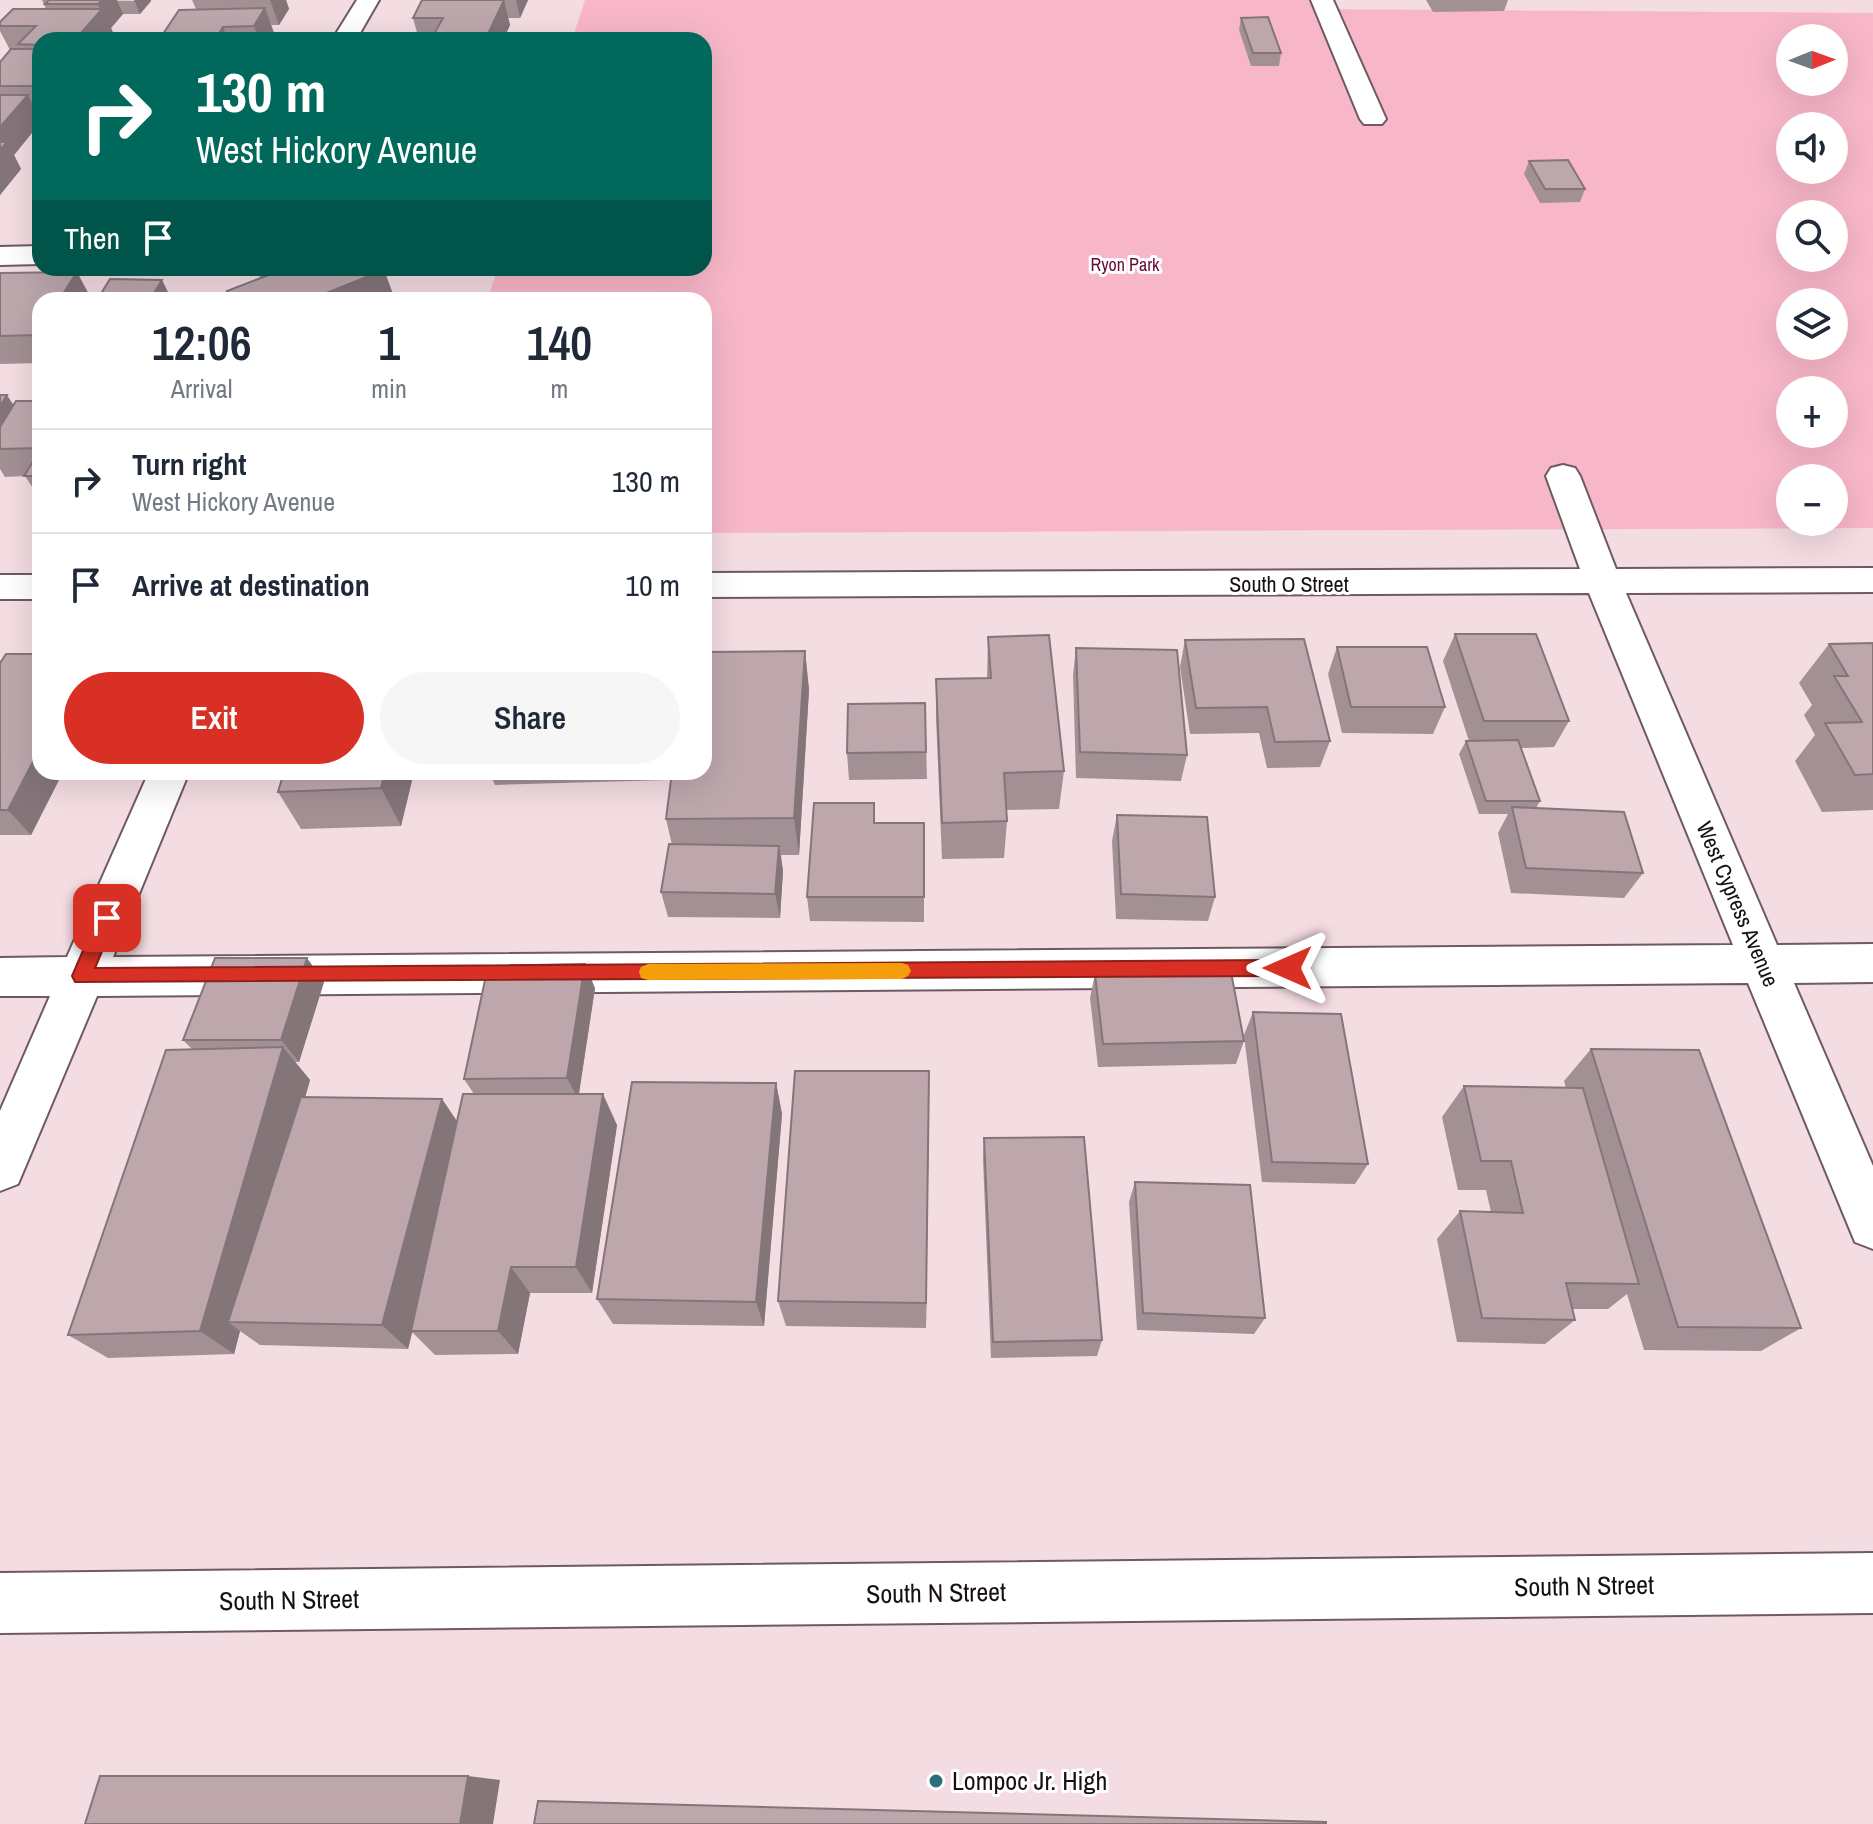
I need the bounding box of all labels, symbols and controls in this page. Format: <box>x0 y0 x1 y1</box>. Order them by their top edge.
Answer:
north arrow <box>1776 24 1848 96</box>
map controls <box>1776 24 1848 536</box>
text: 130 m <box>196 54 326 129</box>
icon: right <box>64 64 168 168</box>
button: sound <box>1776 112 1848 184</box>
text: West Hickory Avenue <box>196 126 477 174</box>
button: search <box>1776 200 1848 272</box>
icon: arrive <box>136 216 180 260</box>
text: Then <box>64 218 120 258</box>
park label: Ryon Park <box>1091 252 1160 277</box>
button: layers <box>1776 288 1848 360</box>
text: 12:06 <box>152 310 252 375</box>
text: 1 <box>378 310 400 375</box>
text: 140 <box>527 310 592 375</box>
text: Arrival <box>171 371 232 406</box>
text: min <box>371 371 407 406</box>
text: m <box>551 371 568 406</box>
button: + <box>1776 376 1848 448</box>
text: Turn right <box>132 444 246 484</box>
icon: right <box>64 459 108 503</box>
text: 130 m <box>612 461 680 501</box>
button: − <box>1776 464 1848 536</box>
text: West Hickory Avenue <box>132 484 335 519</box>
icon: arrive <box>64 563 108 607</box>
text: Arrive at destination <box>132 565 370 605</box>
text: 10 m <box>625 565 680 605</box>
street label: South O Street <box>1229 569 1349 599</box>
button: Exit <box>64 672 364 764</box>
button: Share <box>380 672 680 764</box>
street label: West Cypress Avenue <box>1690 817 1786 991</box>
pin <box>73 884 141 952</box>
icon: arrive <box>85 896 129 940</box>
position arrow <box>1246 926 1330 1010</box>
street label: South N Street <box>1514 1567 1654 1604</box>
street label: South N Street <box>866 1574 1006 1611</box>
street label: South N Street <box>219 1581 359 1618</box>
place label: Lompoc Jr. High <box>952 1763 1107 1798</box>
marker: Lompoc Jr. High <box>927 1772 945 1790</box>

